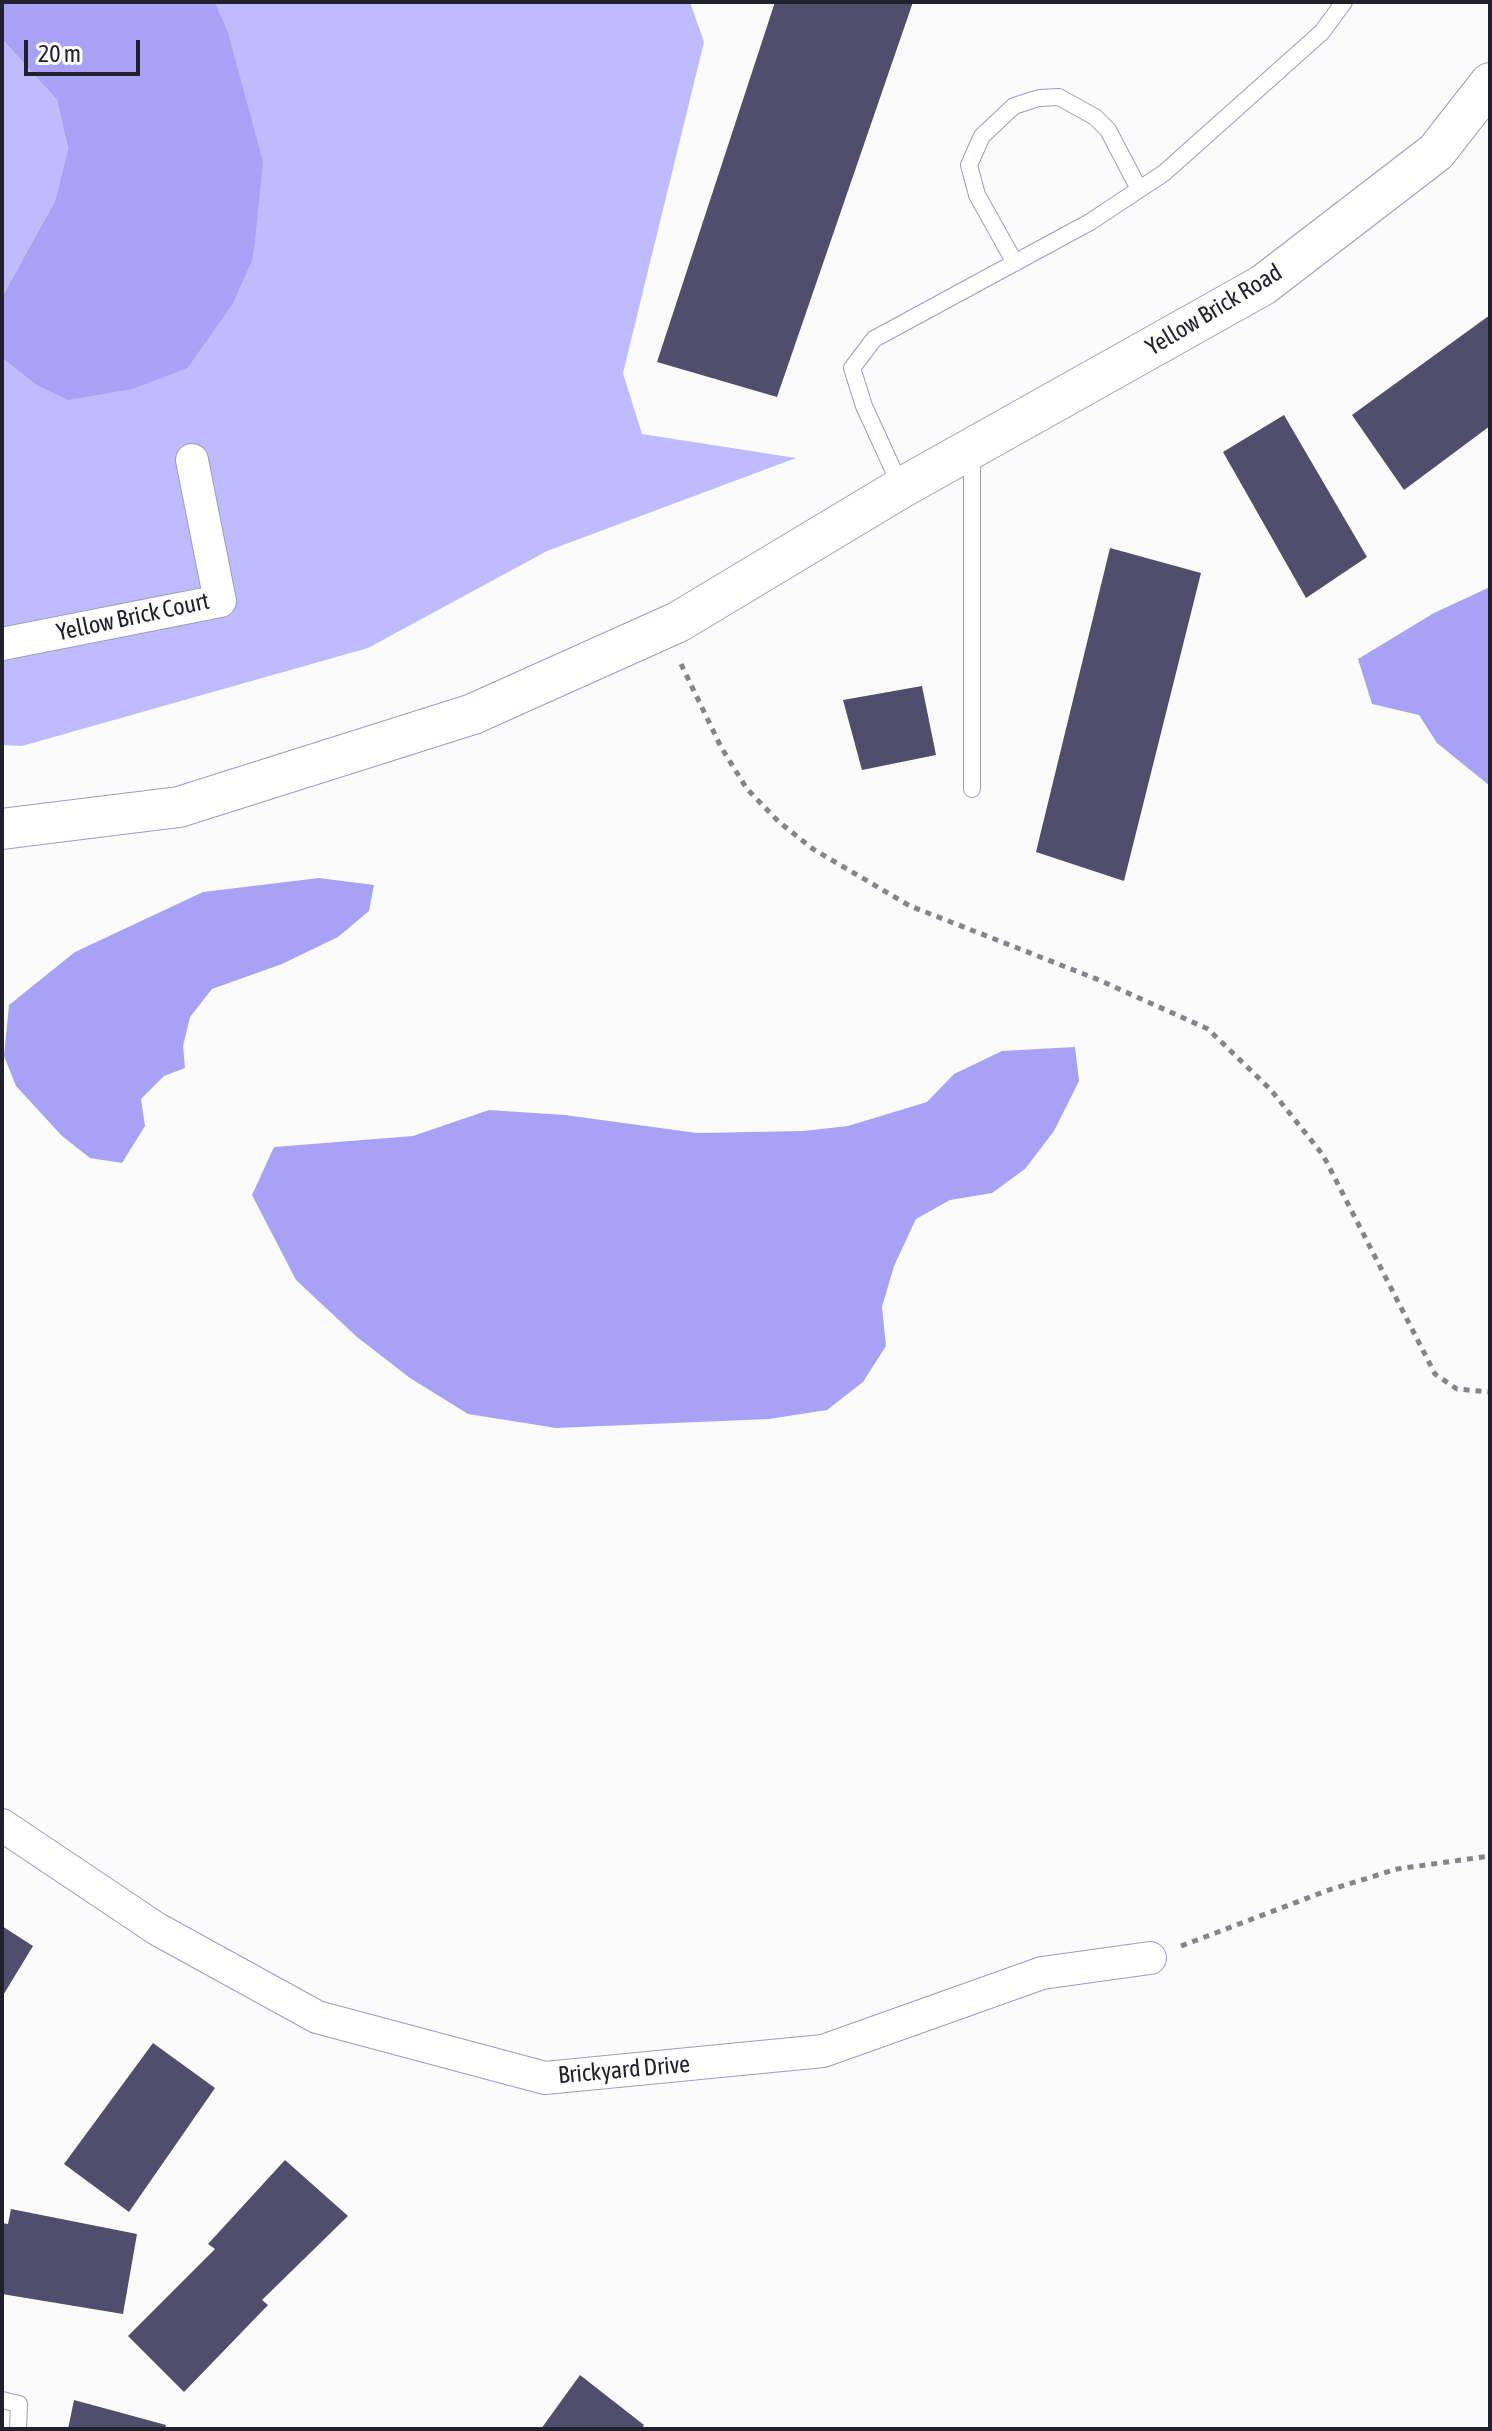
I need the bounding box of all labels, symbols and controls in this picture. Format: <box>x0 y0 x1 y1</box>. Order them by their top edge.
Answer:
scale bar <box>28 24 144 74</box>
text: 20 m <box>38 40 81 67</box>
street label: Yellow Brick Road <box>1141 258 1287 362</box>
street label: Yellow Brick Court <box>54 587 212 647</box>
street label: Brickyard Drive <box>557 2050 691 2090</box>

